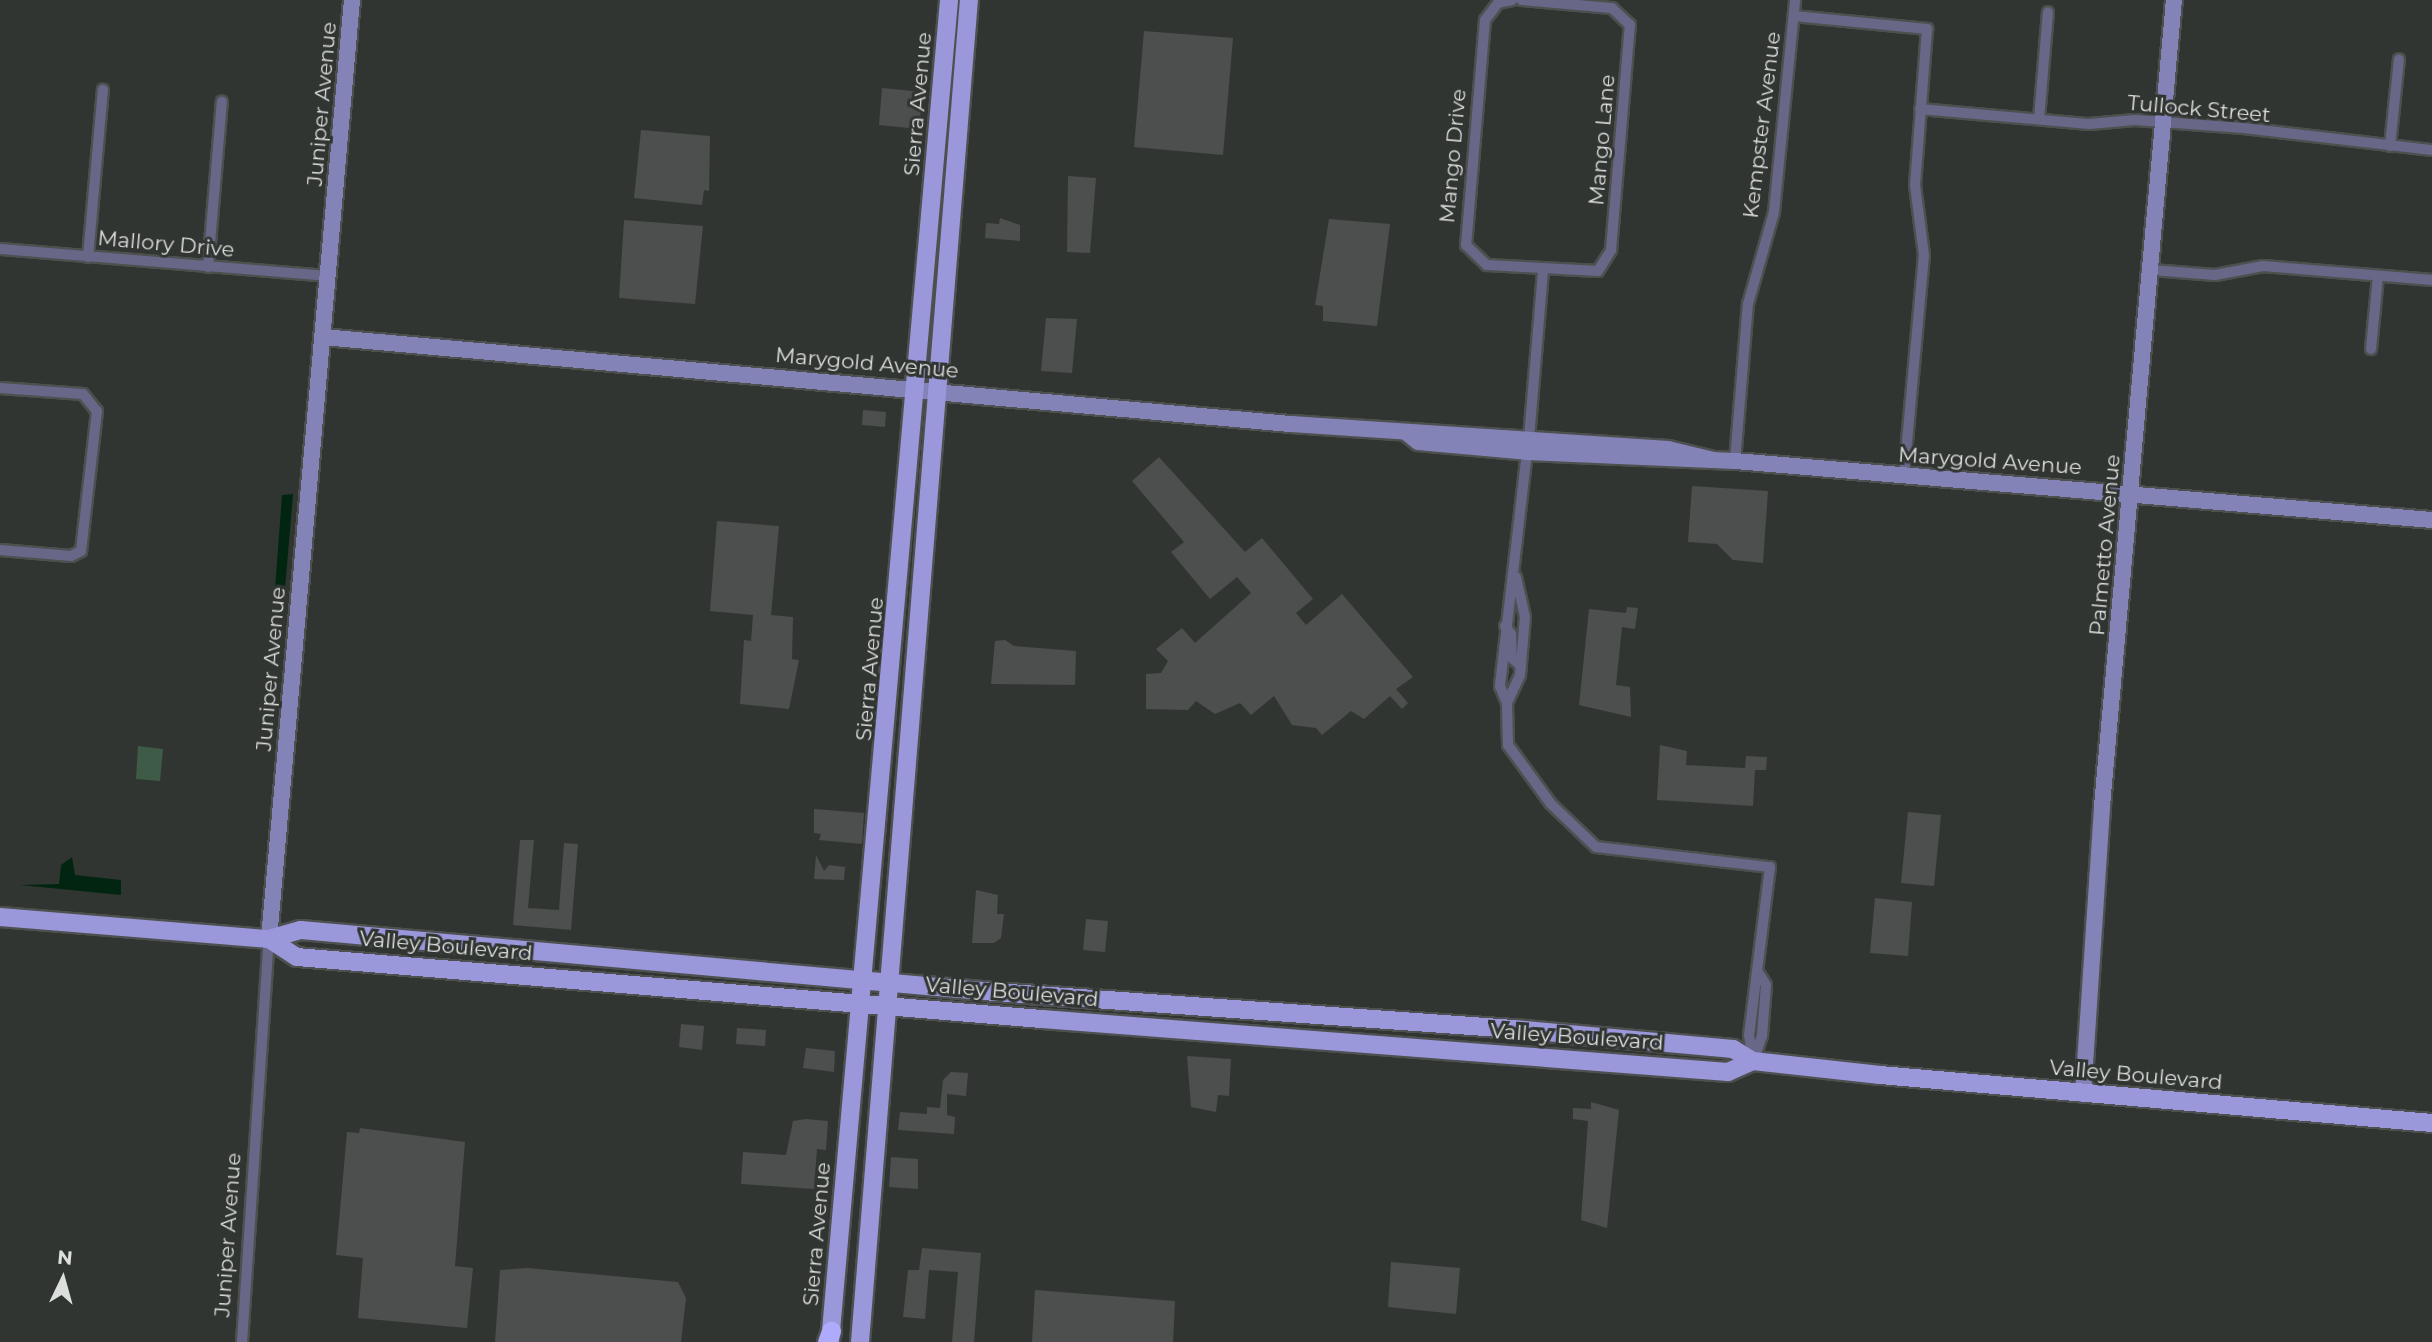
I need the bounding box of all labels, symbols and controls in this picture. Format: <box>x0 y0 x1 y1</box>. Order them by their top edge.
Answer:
street label: Juniper Avenue <box>302 21 342 187</box>
street label: Kempster Avenue <box>1738 30 1786 220</box>
street label: Sierra Avenue <box>899 31 937 177</box>
street label: Mango Lane <box>1584 73 1620 207</box>
street label: Mango Drive <box>1435 88 1471 224</box>
street label: Tullock Street <box>2126 90 2272 128</box>
street label: Mallory Drive <box>97 225 235 263</box>
street label: Marygold Avenue <box>774 342 960 384</box>
street label: Marygold Avenue <box>1897 442 2083 480</box>
street label: Palmetto Avenue <box>2085 453 2125 637</box>
street label: Juniper Avenue <box>251 586 291 752</box>
street label: Sierra Avenue <box>851 596 889 742</box>
street label: Valley Boulevard <box>358 926 534 966</box>
street label: Valley Boulevard <box>924 972 1100 1012</box>
street label: Valley Boulevard <box>1490 1018 1664 1056</box>
street label: Valley Boulevard <box>2048 1055 2224 1095</box>
street label: Juniper Avenue <box>210 1152 246 1318</box>
street label: Sierra Avenue <box>798 1161 836 1307</box>
north arrow <box>28 1244 98 1314</box>
text: N <box>56 1245 74 1270</box>

